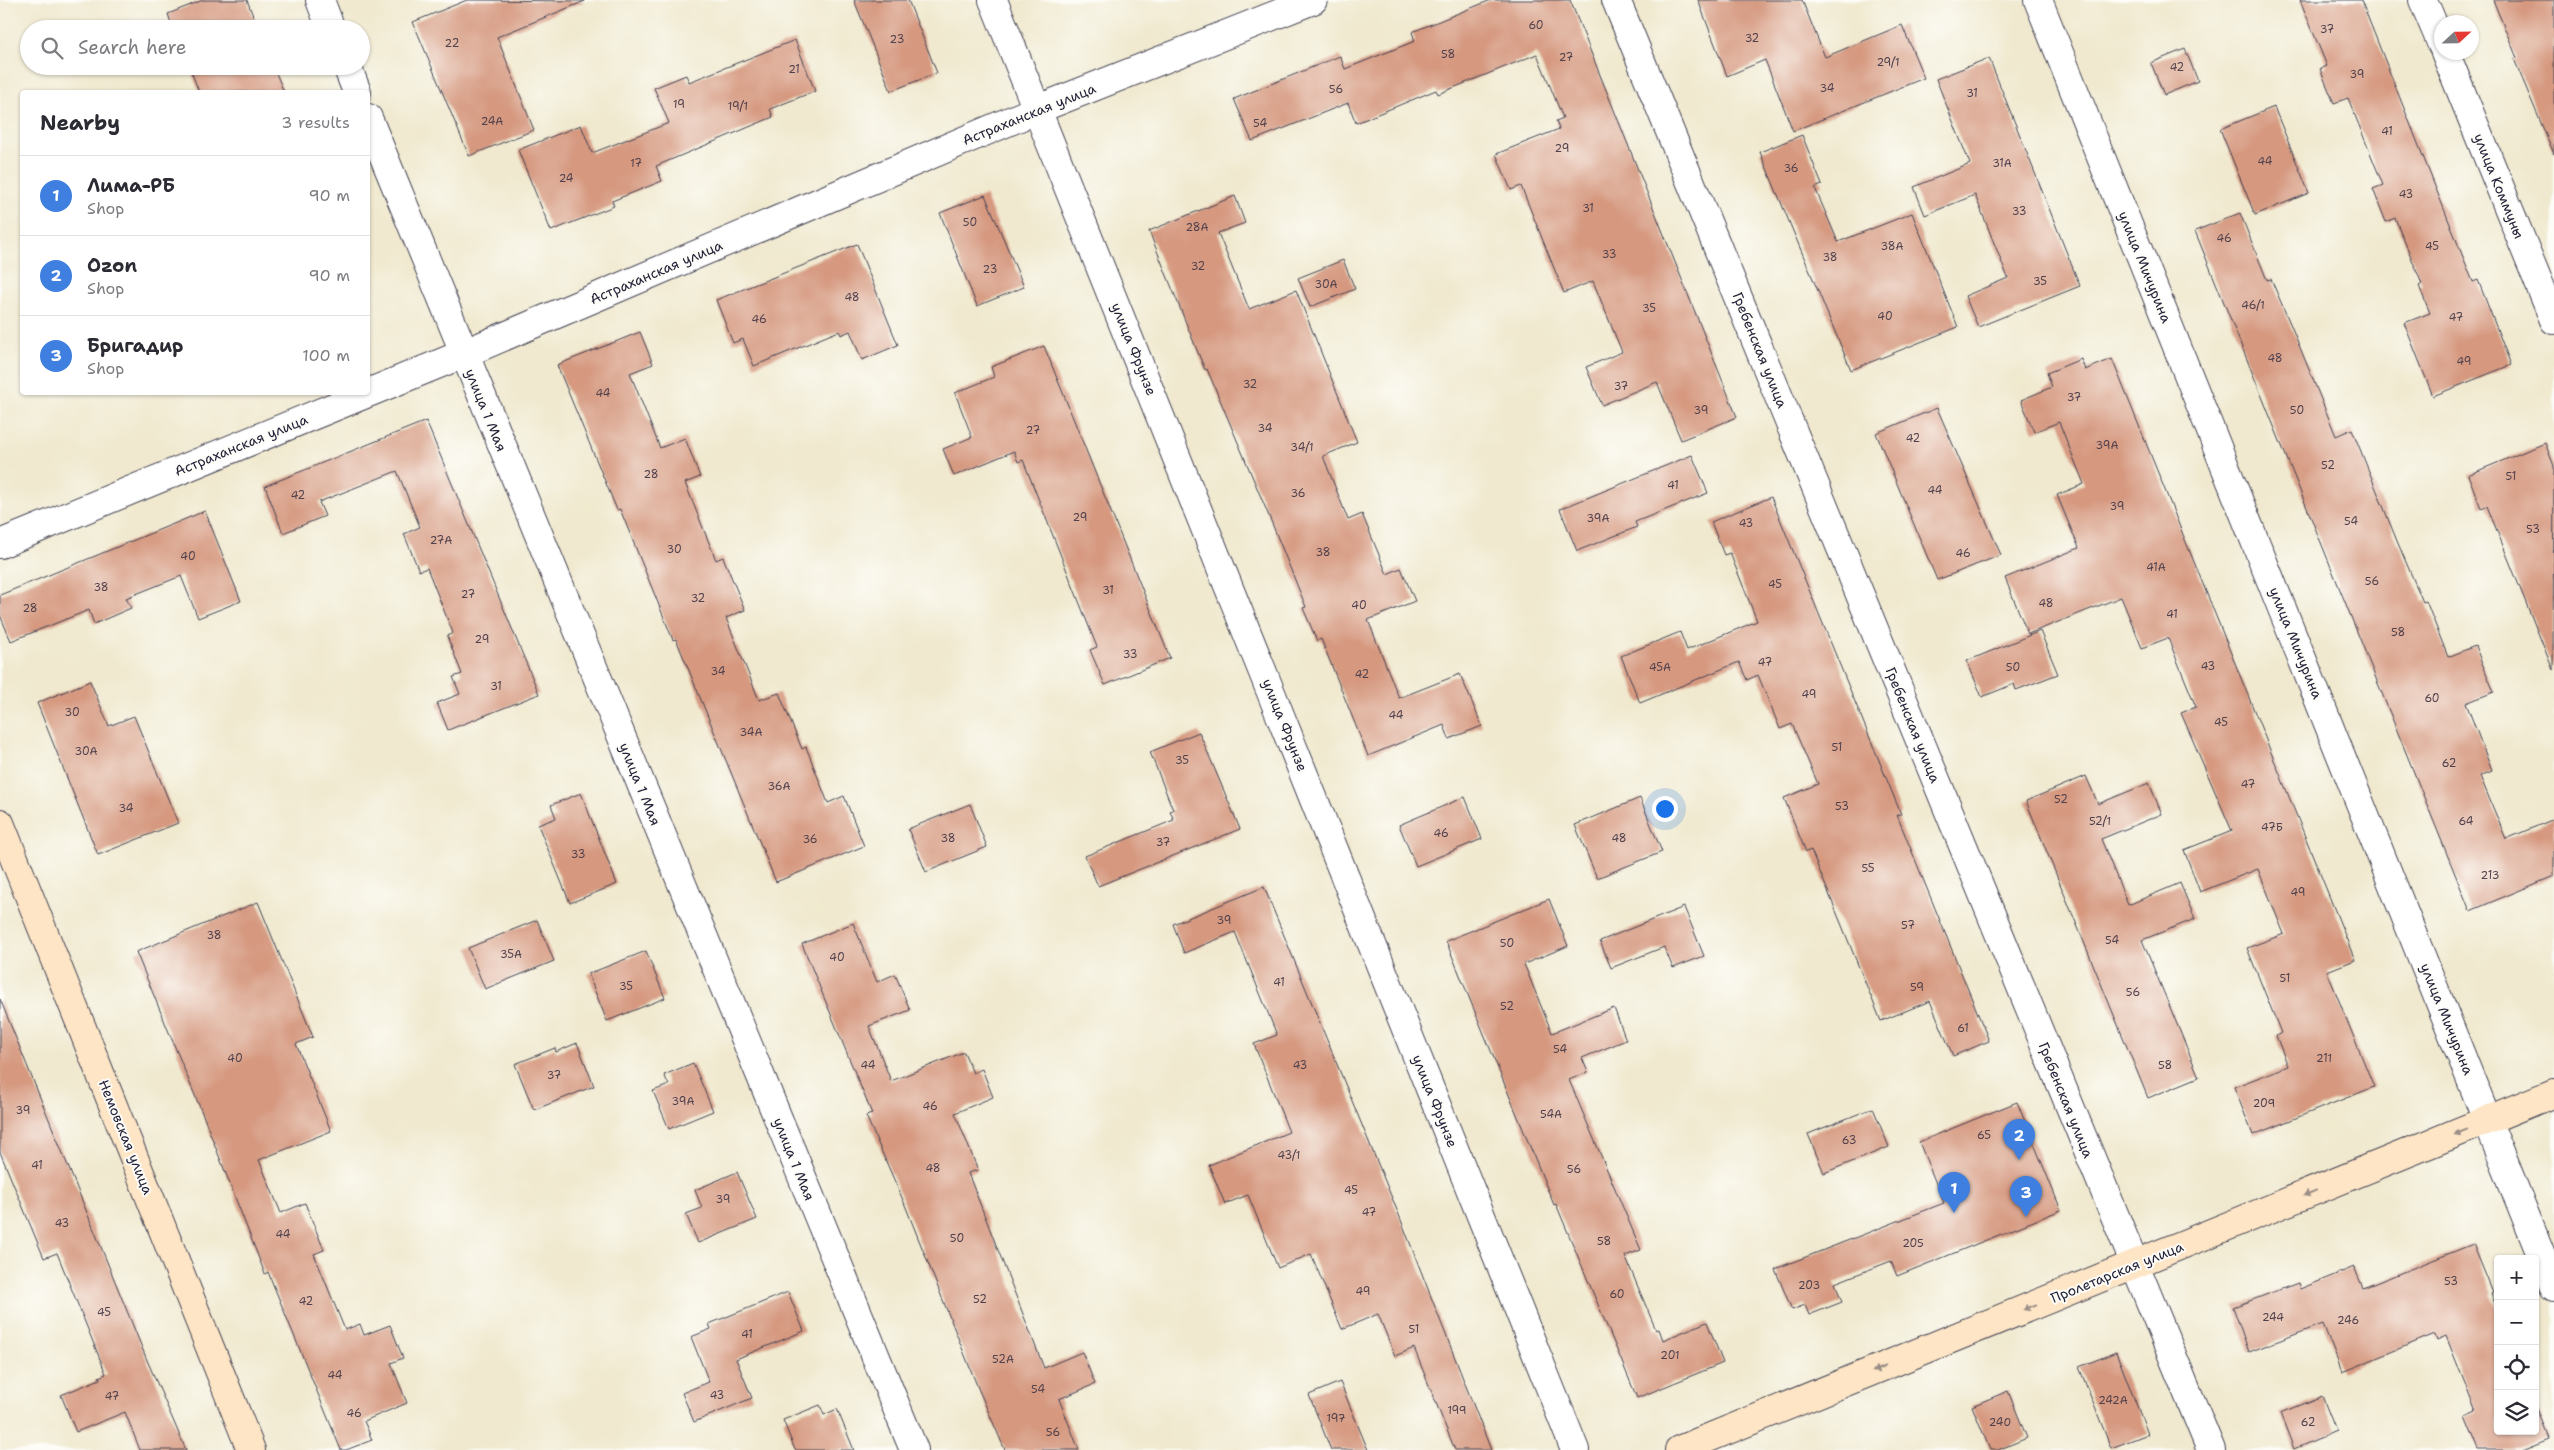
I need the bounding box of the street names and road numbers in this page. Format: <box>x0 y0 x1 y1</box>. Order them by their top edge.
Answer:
street label: Астраханская улица <box>960 79 1099 149</box>
street label: улица Коммуны <box>2470 131 2528 241</box>
street label: улица Мичурина <box>2114 208 2176 326</box>
street label: Астраханская улица <box>587 236 725 308</box>
street label: Гребенская улица <box>1729 289 1792 411</box>
street label: улица Фрунзе <box>1107 300 1161 398</box>
street label: улица 1 Мая <box>461 366 511 454</box>
street label: Астраханская улица <box>172 410 311 480</box>
street label: улица Мичурина <box>2265 584 2327 702</box>
street label: Гребенская улица <box>1882 664 1945 786</box>
street label: улица Фрунзе <box>1258 676 1312 774</box>
street label: улица 1 Мая <box>615 740 665 828</box>
street label: улица Мичурина <box>2416 960 2478 1078</box>
street label: Гребенская улица <box>2035 1039 2098 1161</box>
street label: улица Фрунзе <box>1408 1052 1462 1150</box>
street label: Немовская улица <box>95 1077 157 1197</box>
street label: улица 1 Мая <box>769 1115 819 1203</box>
street label: Пролетарская улица <box>2048 1237 2186 1307</box>

